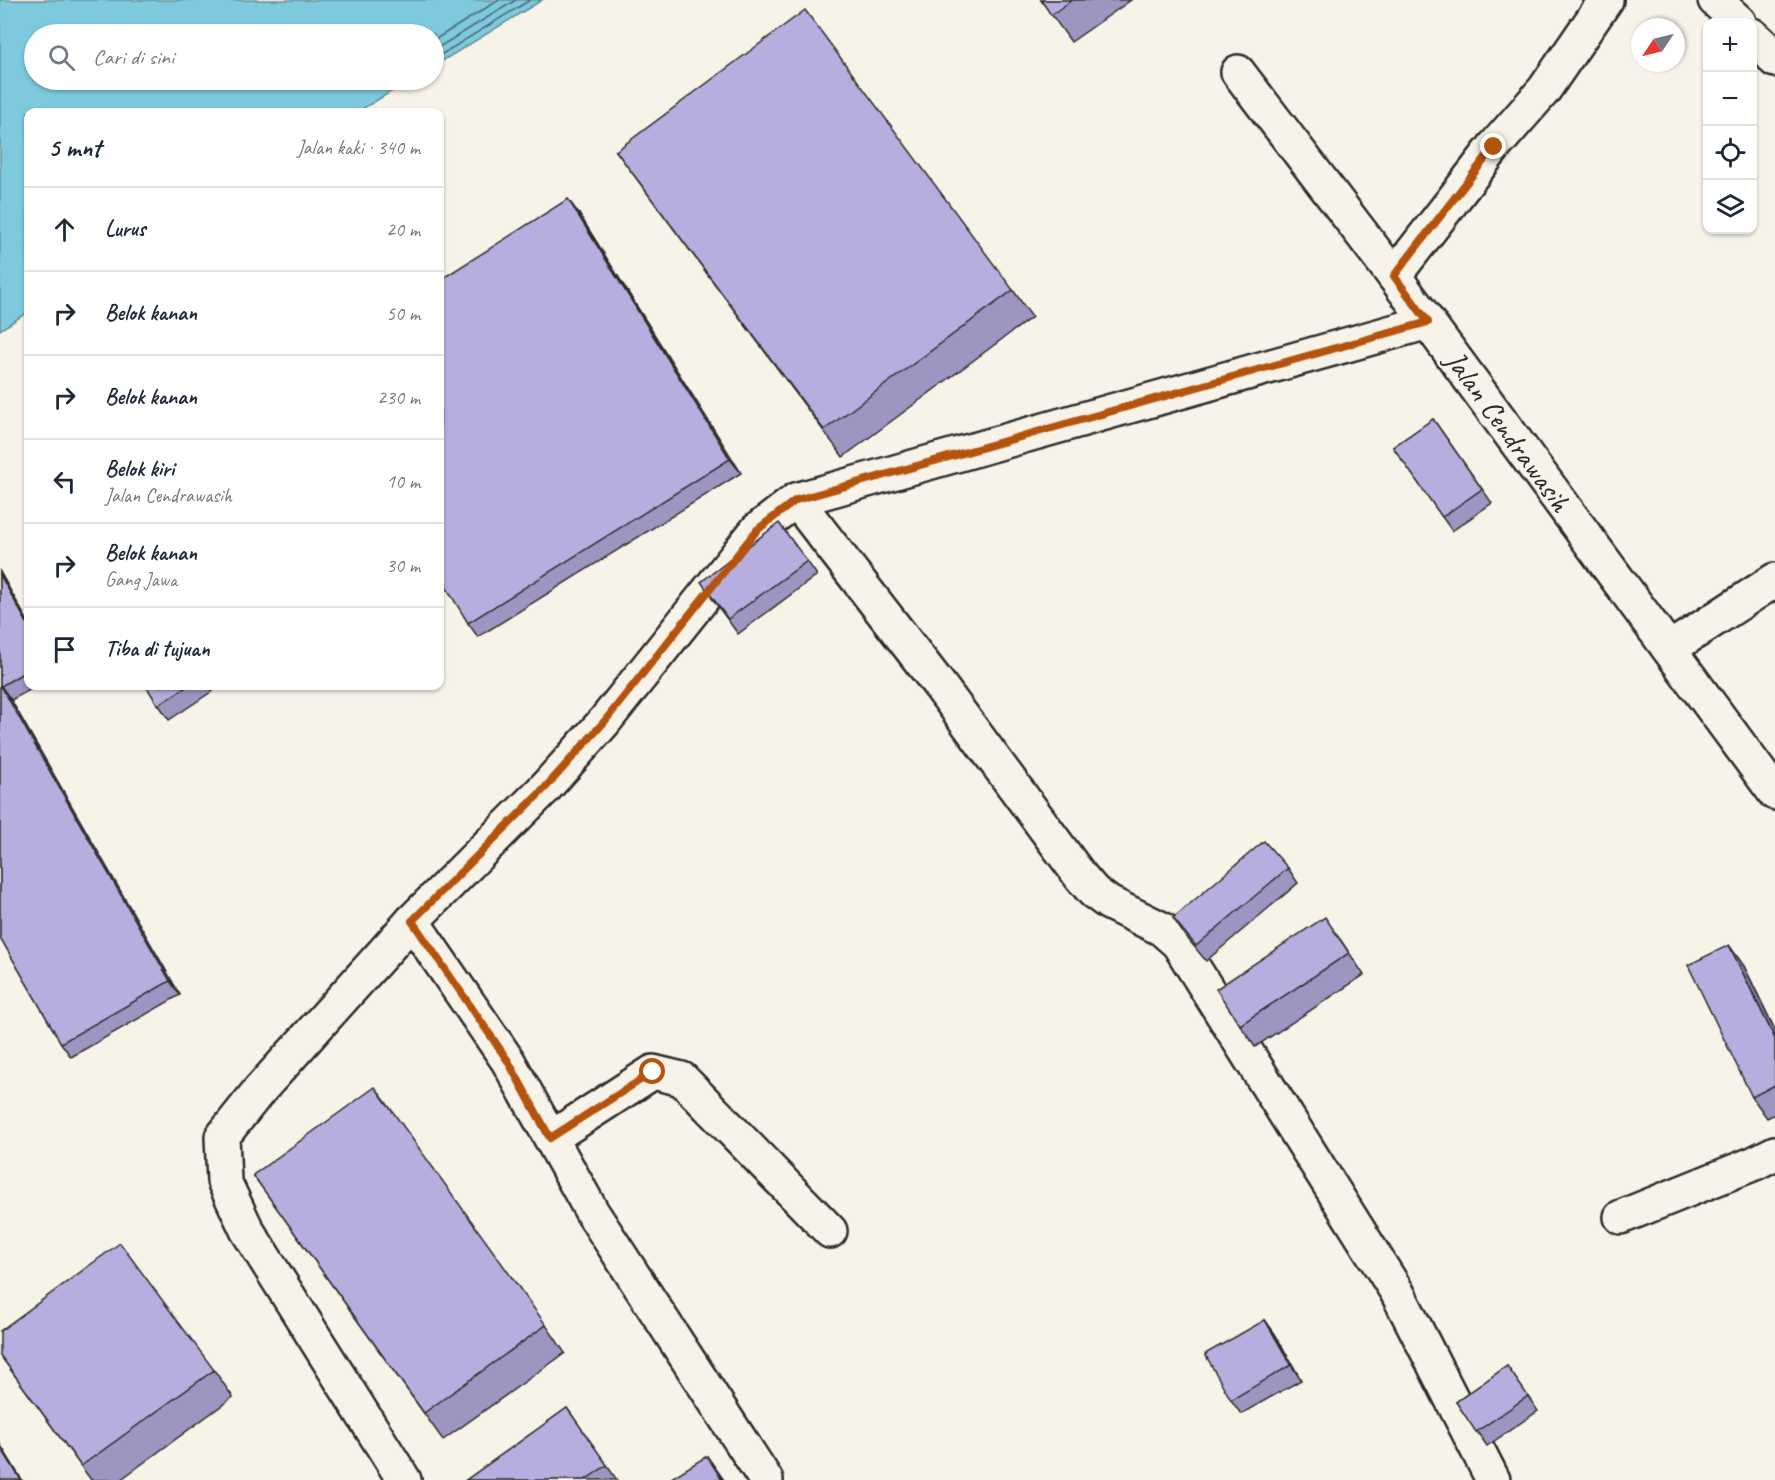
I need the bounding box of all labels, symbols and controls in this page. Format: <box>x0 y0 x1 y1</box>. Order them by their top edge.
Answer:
north arrow <box>1631 18 1685 72</box>
map controls <box>1703 18 1757 234</box>
button: + <box>1703 18 1757 72</box>
search box <box>24 24 444 90</box>
icon: search <box>45 41 78 74</box>
text: Cari di sini <box>93 43 174 71</box>
button: − <box>1703 72 1757 126</box>
button: locate <box>1703 126 1757 180</box>
text: 5 mnt <box>48 131 101 164</box>
route end <box>1480 133 1506 159</box>
text: Jalan kaki · 340 m <box>297 135 420 160</box>
button: layers <box>1703 180 1757 234</box>
icon: ahead <box>48 213 81 246</box>
text: Lurus <box>105 215 145 243</box>
text: 20 m <box>386 217 420 242</box>
icon: right <box>48 297 81 330</box>
text: Belok kanan <box>105 299 197 327</box>
text: 50 m <box>386 301 420 326</box>
street label: Jalan Cendrawasih <box>1436 341 1580 520</box>
icon: right <box>48 381 81 414</box>
text: Belok kanan <box>105 383 197 411</box>
text: 230 m <box>377 385 420 410</box>
text: Belok kiri <box>105 455 174 483</box>
icon: left <box>48 465 81 498</box>
text: 10 m <box>386 469 420 494</box>
text: Jalan Cendrawasih <box>105 483 232 508</box>
text: Belok kanan <box>105 539 197 567</box>
icon: right <box>48 549 81 582</box>
text: 30 m <box>386 553 420 578</box>
text: Gang Jawa <box>105 567 177 592</box>
icon: arrive <box>48 633 81 666</box>
text: Tiba di tujuan <box>105 635 210 663</box>
route start <box>639 1058 665 1084</box>

